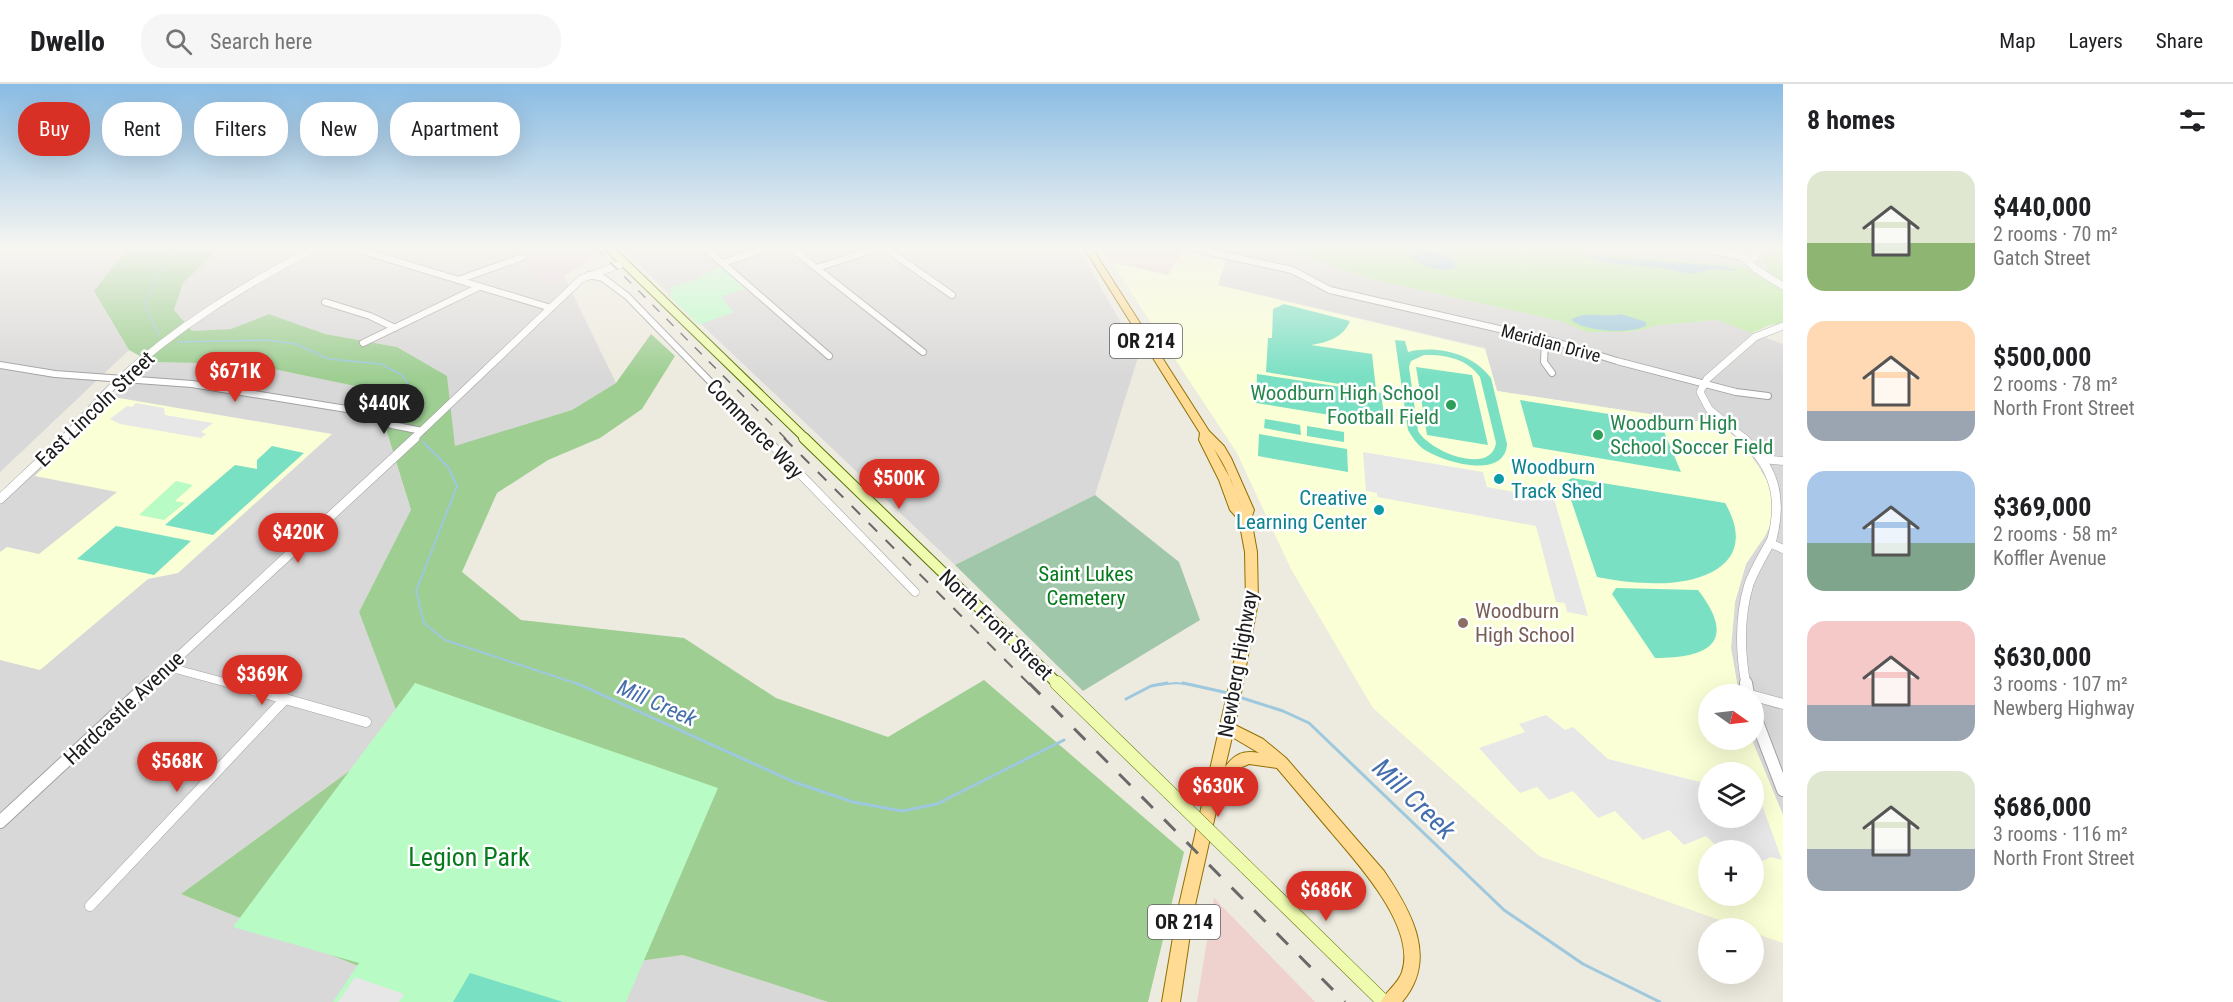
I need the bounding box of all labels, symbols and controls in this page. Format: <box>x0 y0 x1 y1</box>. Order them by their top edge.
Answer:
search box <box>141 14 561 68</box>
text: Dwello <box>30 25 105 58</box>
icon: search <box>162 25 195 58</box>
text: Search here <box>210 29 312 54</box>
text: Map <box>1999 29 2036 53</box>
text: Layers <box>2069 29 2123 53</box>
text: Share <box>2156 29 2203 53</box>
chip: Buy <box>18 102 90 156</box>
chip: Rent <box>102 102 182 156</box>
chip: Filters <box>194 102 288 156</box>
chip: New <box>300 102 378 156</box>
chip: Apartment <box>390 102 520 156</box>
icon: filters <box>2176 104 2209 137</box>
text: 8 homes <box>1807 105 1895 135</box>
text: $440,000 <box>1993 192 2091 222</box>
icon: home <box>1855 195 1927 267</box>
text: 2 rooms · 70 m² <box>1993 222 2118 246</box>
text: Gatch Street <box>1993 246 2091 270</box>
street label: Meridian Drive <box>1499 320 1603 366</box>
road number: OR 214 <box>1110 324 1182 358</box>
text: $500,000 <box>1993 342 2091 372</box>
icon: home <box>1855 345 1927 417</box>
street label: East Lincoln Street <box>31 346 159 472</box>
pin: $671K <box>193 352 277 403</box>
text: $671K <box>209 359 261 383</box>
text: 2 rooms · 78 m² <box>1993 372 2118 396</box>
street label: Commerce Way <box>702 374 809 484</box>
place label: Woodburn High School Football Field <box>1250 381 1439 429</box>
pin: $440K <box>342 384 426 435</box>
text: $440K <box>358 391 410 415</box>
text: North Front Street <box>1993 396 2135 420</box>
marker: Woodburn High School Football Field <box>1444 398 1458 412</box>
place label: Woodburn High School Soccer Field <box>1610 411 1773 459</box>
marker: Woodburn High School Soccer Field <box>1591 428 1605 442</box>
place label: Woodburn Track Shed <box>1511 455 1603 503</box>
pin: $500K <box>857 459 941 510</box>
text: $500K <box>873 466 925 490</box>
marker: Woodburn Track Shed <box>1492 472 1506 486</box>
place label: Creative Learning Center <box>1236 486 1367 534</box>
text: $369,000 <box>1993 492 2091 522</box>
icon: home <box>1855 495 1927 567</box>
marker: Creative Learning Center <box>1372 503 1386 517</box>
pin: $420K <box>256 513 340 564</box>
text: $420K <box>272 520 324 544</box>
text: 2 rooms · 58 m² <box>1993 522 2118 546</box>
text: Koffler Avenue <box>1993 546 2106 570</box>
park label: Saint Lukes Cemetery <box>1038 562 1134 610</box>
street label: North Front Street <box>934 565 1058 685</box>
street label: Newberg Highway <box>1213 588 1263 739</box>
place label: Woodburn High School <box>1475 599 1575 647</box>
marker: Woodburn High School <box>1456 616 1470 630</box>
text: $630,000 <box>1993 642 2091 672</box>
icon: home <box>1855 645 1927 717</box>
street label: Hardcastle Avenue <box>59 646 189 770</box>
pin: $369K <box>220 655 304 706</box>
text: $369K <box>236 662 288 686</box>
text: 3 rooms · 107 m² <box>1993 672 2128 696</box>
water label: Mill Creek <box>614 675 701 732</box>
north arrow <box>1698 684 1764 750</box>
map controls <box>1698 684 1764 984</box>
text: Newberg Highway <box>1993 696 2135 720</box>
pin: $568K <box>135 742 219 793</box>
text: $568K <box>151 749 203 773</box>
water label: Mill Creek <box>1366 752 1463 847</box>
button: layers <box>1698 762 1764 828</box>
pin: $630K <box>1176 767 1260 818</box>
text: $630K <box>1192 774 1244 798</box>
text: $686,000 <box>1993 792 2091 822</box>
icon: home <box>1855 795 1927 867</box>
text: 3 rooms · 116 m² <box>1993 822 2128 846</box>
button: + <box>1698 840 1764 906</box>
park label: Legion Park <box>408 842 530 872</box>
text: North Front Street <box>1993 846 2135 870</box>
pin: $686K <box>1284 871 1368 922</box>
text: $686K <box>1300 878 1352 902</box>
road number: OR 214 <box>1148 905 1220 939</box>
button: − <box>1698 918 1764 984</box>

